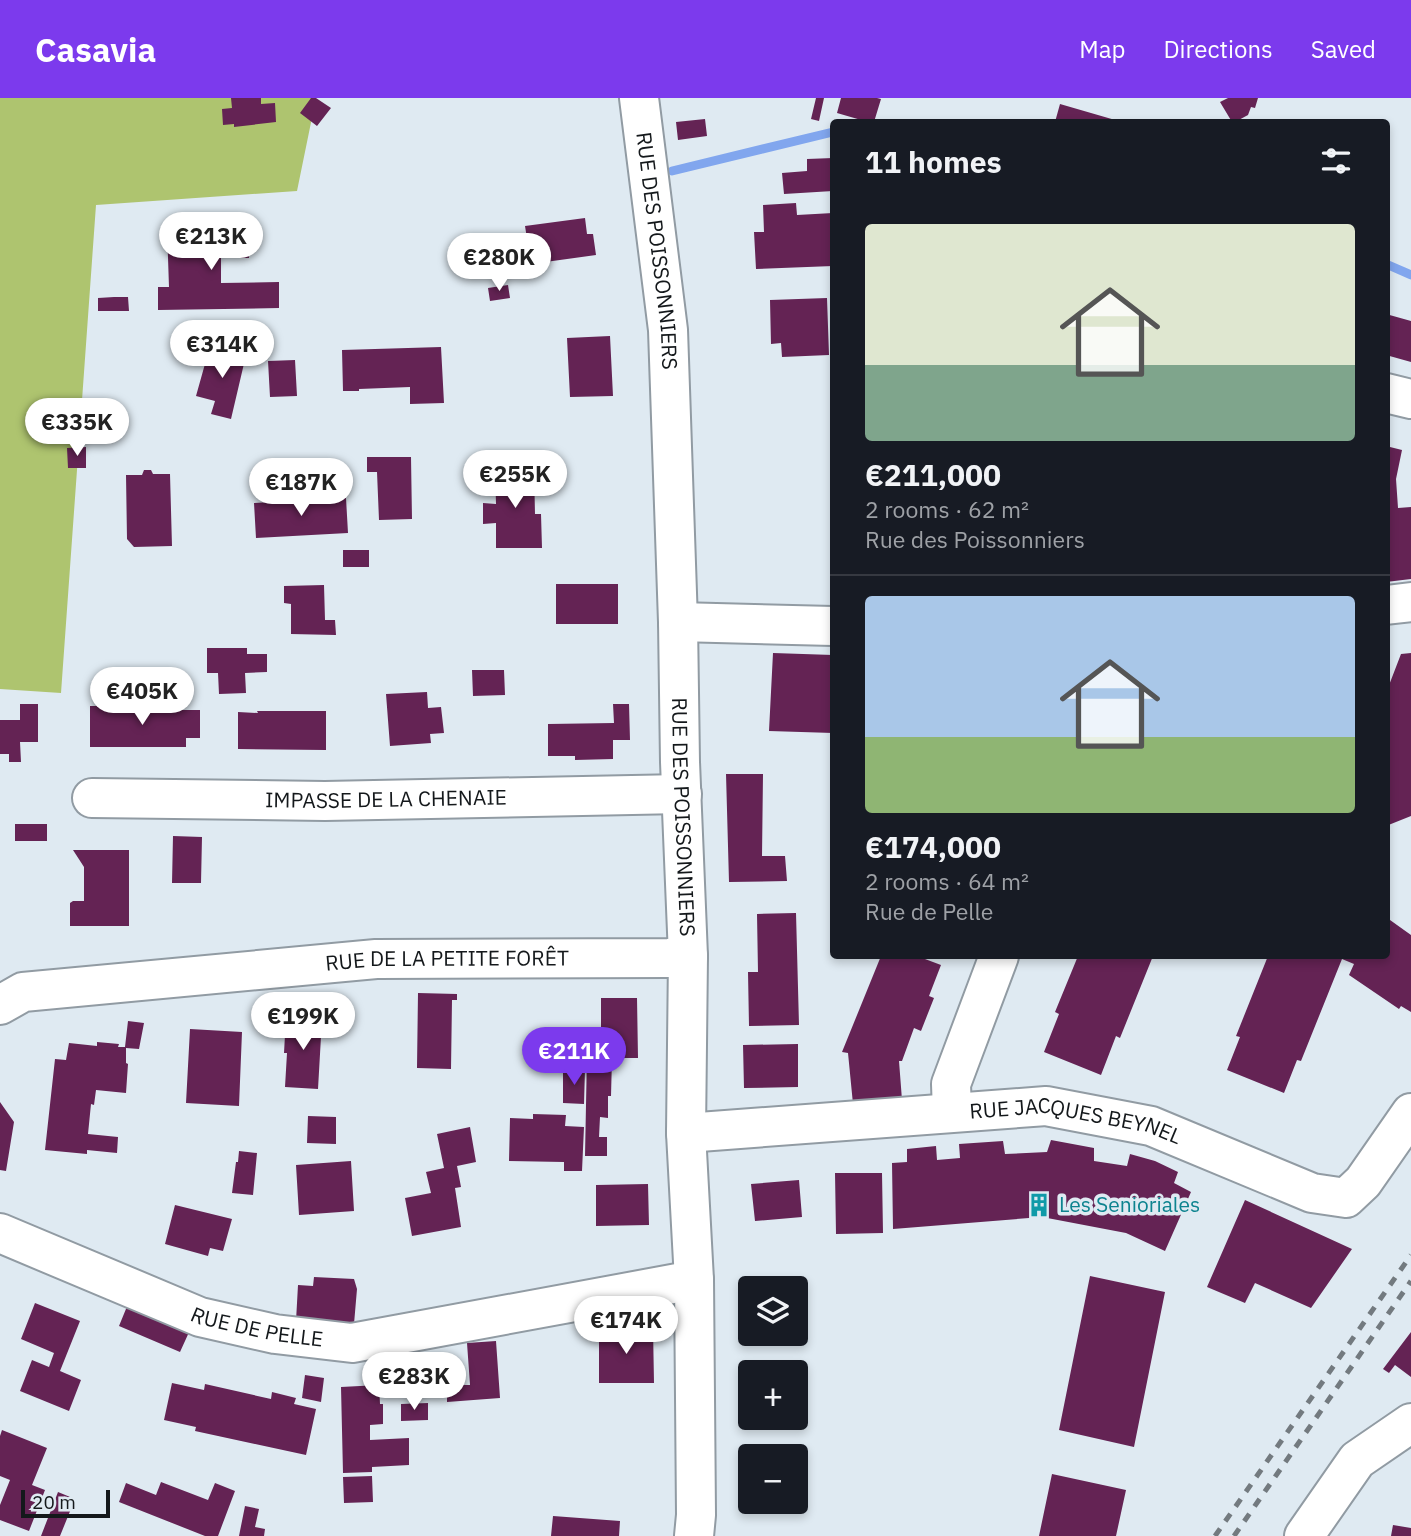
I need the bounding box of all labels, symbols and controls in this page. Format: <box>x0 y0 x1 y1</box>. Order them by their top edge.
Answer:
text: Casavia <box>35 28 156 71</box>
text: Map <box>1079 33 1125 65</box>
text: Directions <box>1163 33 1273 65</box>
text: Saved <box>1311 33 1376 65</box>
street label: RUE DES POISSONNIERS <box>630 130 684 370</box>
text: 11 homes <box>865 142 1002 181</box>
icon: filters <box>1317 142 1355 180</box>
pin: €213K <box>162 212 260 272</box>
text: €213K <box>175 220 247 250</box>
pin: €280K <box>450 234 548 293</box>
text: €280K <box>463 241 535 271</box>
icon: home <box>1047 269 1173 395</box>
pin: €314K <box>173 320 271 380</box>
text: €314K <box>186 328 258 358</box>
pin: €335K <box>28 398 126 458</box>
text: €335K <box>41 406 113 436</box>
pin: €255K <box>466 450 564 510</box>
text: €211,000 <box>865 455 1001 494</box>
pin: €187K <box>252 458 350 518</box>
text: €255K <box>479 458 551 488</box>
text: €187K <box>265 466 337 496</box>
text: 2 rooms · 62 m² <box>865 494 1029 524</box>
text: Rue des Poissonniers <box>865 524 1085 554</box>
icon: home <box>1047 641 1173 767</box>
pin: €405K <box>93 668 191 727</box>
text: €405K <box>106 675 178 705</box>
street label: RUE DES POISSONNIERS <box>666 697 702 937</box>
street label: IMPASSE DE LA CHENAIE <box>265 782 507 814</box>
text: €174,000 <box>865 827 1001 866</box>
text: 2 rooms · 64 m² <box>865 866 1029 896</box>
text: Rue de Pelle <box>865 896 993 926</box>
street label: RUE DE LA PETITE FORÊT <box>324 943 569 977</box>
pin: €199K <box>254 992 352 1052</box>
text: €199K <box>267 1000 339 1030</box>
pin: €211K <box>525 1028 623 1087</box>
text: €211K <box>538 1035 610 1065</box>
street label: RUE JACQUES BEYNEL <box>968 1091 1186 1150</box>
place label: Les Senioriales <box>1059 1190 1200 1218</box>
building icon: Les Senioriales <box>1025 1191 1053 1219</box>
map controls <box>738 1276 808 1514</box>
button: layers <box>738 1276 808 1346</box>
pin: €174K <box>577 1296 675 1356</box>
street label: RUE DE PELLE <box>187 1300 325 1353</box>
text: €174K <box>590 1304 662 1334</box>
pin: €283K <box>365 1352 463 1412</box>
text: €283K <box>378 1360 450 1390</box>
button: + <box>738 1360 808 1430</box>
button: − <box>738 1444 808 1514</box>
scale bar <box>21 1487 110 1519</box>
text: 20 m <box>32 1490 76 1514</box>

